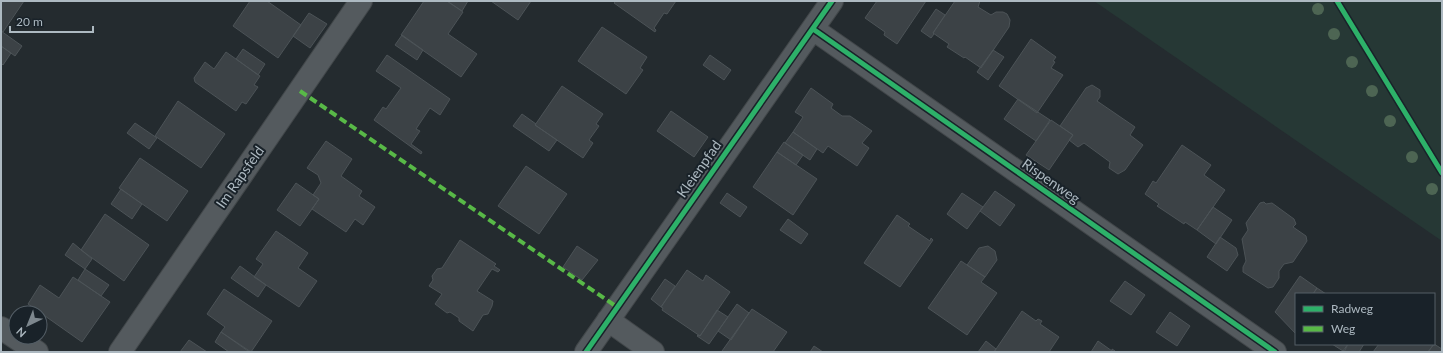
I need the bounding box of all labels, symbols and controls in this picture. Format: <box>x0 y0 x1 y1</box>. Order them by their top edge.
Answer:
scale bar <box>10 8 93 34</box>
text: 20 m <box>16 14 43 29</box>
street label: Kleienpfad <box>673 137 724 201</box>
street label: Im Rapsfeld <box>212 142 267 211</box>
street label: Rispenweg <box>1019 155 1083 207</box>
legend <box>1295 293 1435 345</box>
text: Radweg <box>1331 301 1373 316</box>
north arrow <box>8 305 48 345</box>
text: Weg <box>1331 321 1355 336</box>
text: N <box>13 325 28 340</box>

